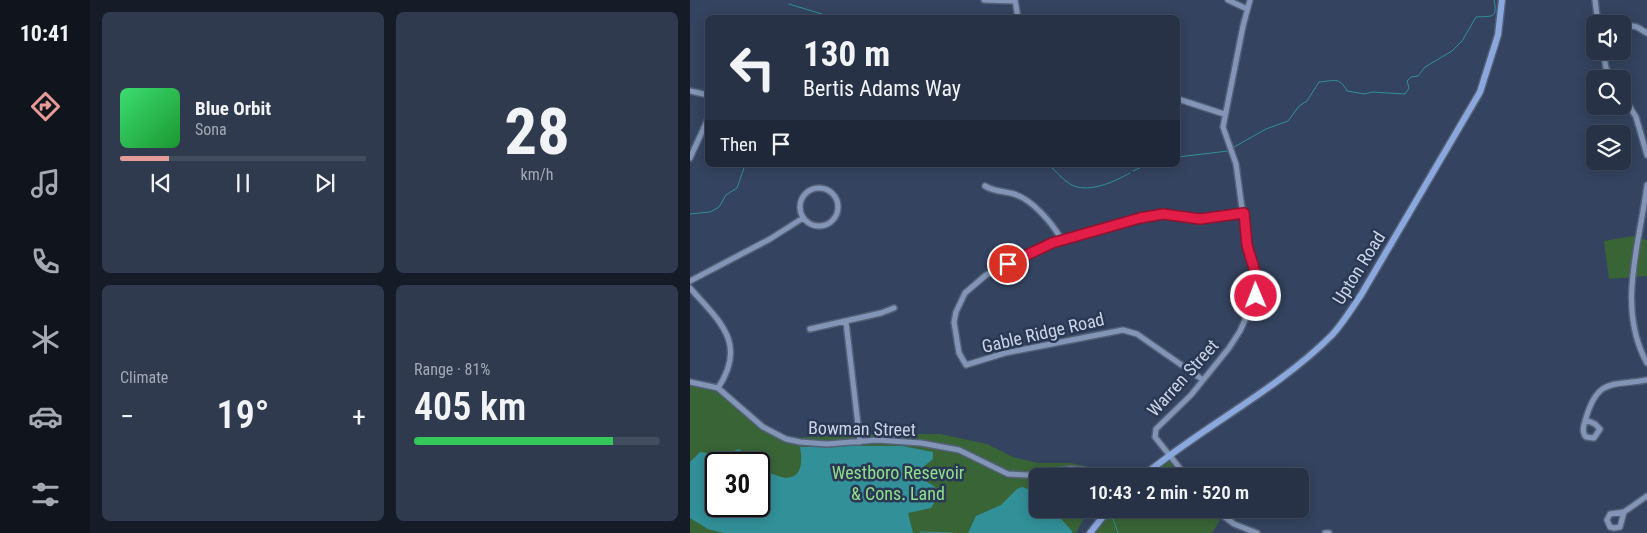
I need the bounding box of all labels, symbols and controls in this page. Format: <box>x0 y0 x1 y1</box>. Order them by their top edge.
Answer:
map controls <box>1586 15 1631 170</box>
button: sound <box>1586 15 1631 60</box>
text: 10:41 <box>20 21 70 46</box>
text: 130 m <box>803 34 890 75</box>
icon: left <box>720 35 785 100</box>
button: search <box>1586 70 1631 115</box>
text: Bertis Adams Way <box>803 76 961 101</box>
icon: directions <box>28 89 63 124</box>
text: 28 <box>504 94 570 170</box>
text: Blue Orbit <box>195 97 271 120</box>
text: Sona <box>195 120 227 139</box>
button: layers <box>1586 125 1631 170</box>
icon: arrive <box>767 130 795 158</box>
text: Then <box>720 133 757 156</box>
text: km/h <box>521 165 553 184</box>
icon: music <box>28 166 63 201</box>
icon: previous <box>147 169 175 197</box>
icon: pause <box>229 169 257 197</box>
icon: next <box>311 169 339 197</box>
street label: Upton Road <box>1328 227 1389 308</box>
pin <box>987 243 1029 285</box>
icon: phone <box>28 244 63 279</box>
icon: arrive <box>994 250 1022 278</box>
position arrow <box>1229 269 1281 321</box>
street label: Gable Ridge Road <box>980 308 1106 357</box>
icon: climate <box>28 322 63 357</box>
street label: Warren Street <box>1143 335 1223 420</box>
text: Range · 81% <box>414 360 490 379</box>
text: Climate <box>120 368 168 387</box>
text: 405 km <box>414 385 526 429</box>
text: 19° <box>217 393 269 437</box>
icon: car <box>28 399 63 434</box>
text: − <box>120 400 134 433</box>
text: + <box>352 400 366 433</box>
street label: Bowman Street <box>808 417 916 440</box>
speed limit sign: 30 <box>705 452 770 517</box>
park label: Westboro Resevoir & Cons. Land <box>832 462 965 504</box>
icon: filters <box>28 477 63 512</box>
text: 10:43 · 2 min · 520 m <box>1089 481 1249 504</box>

